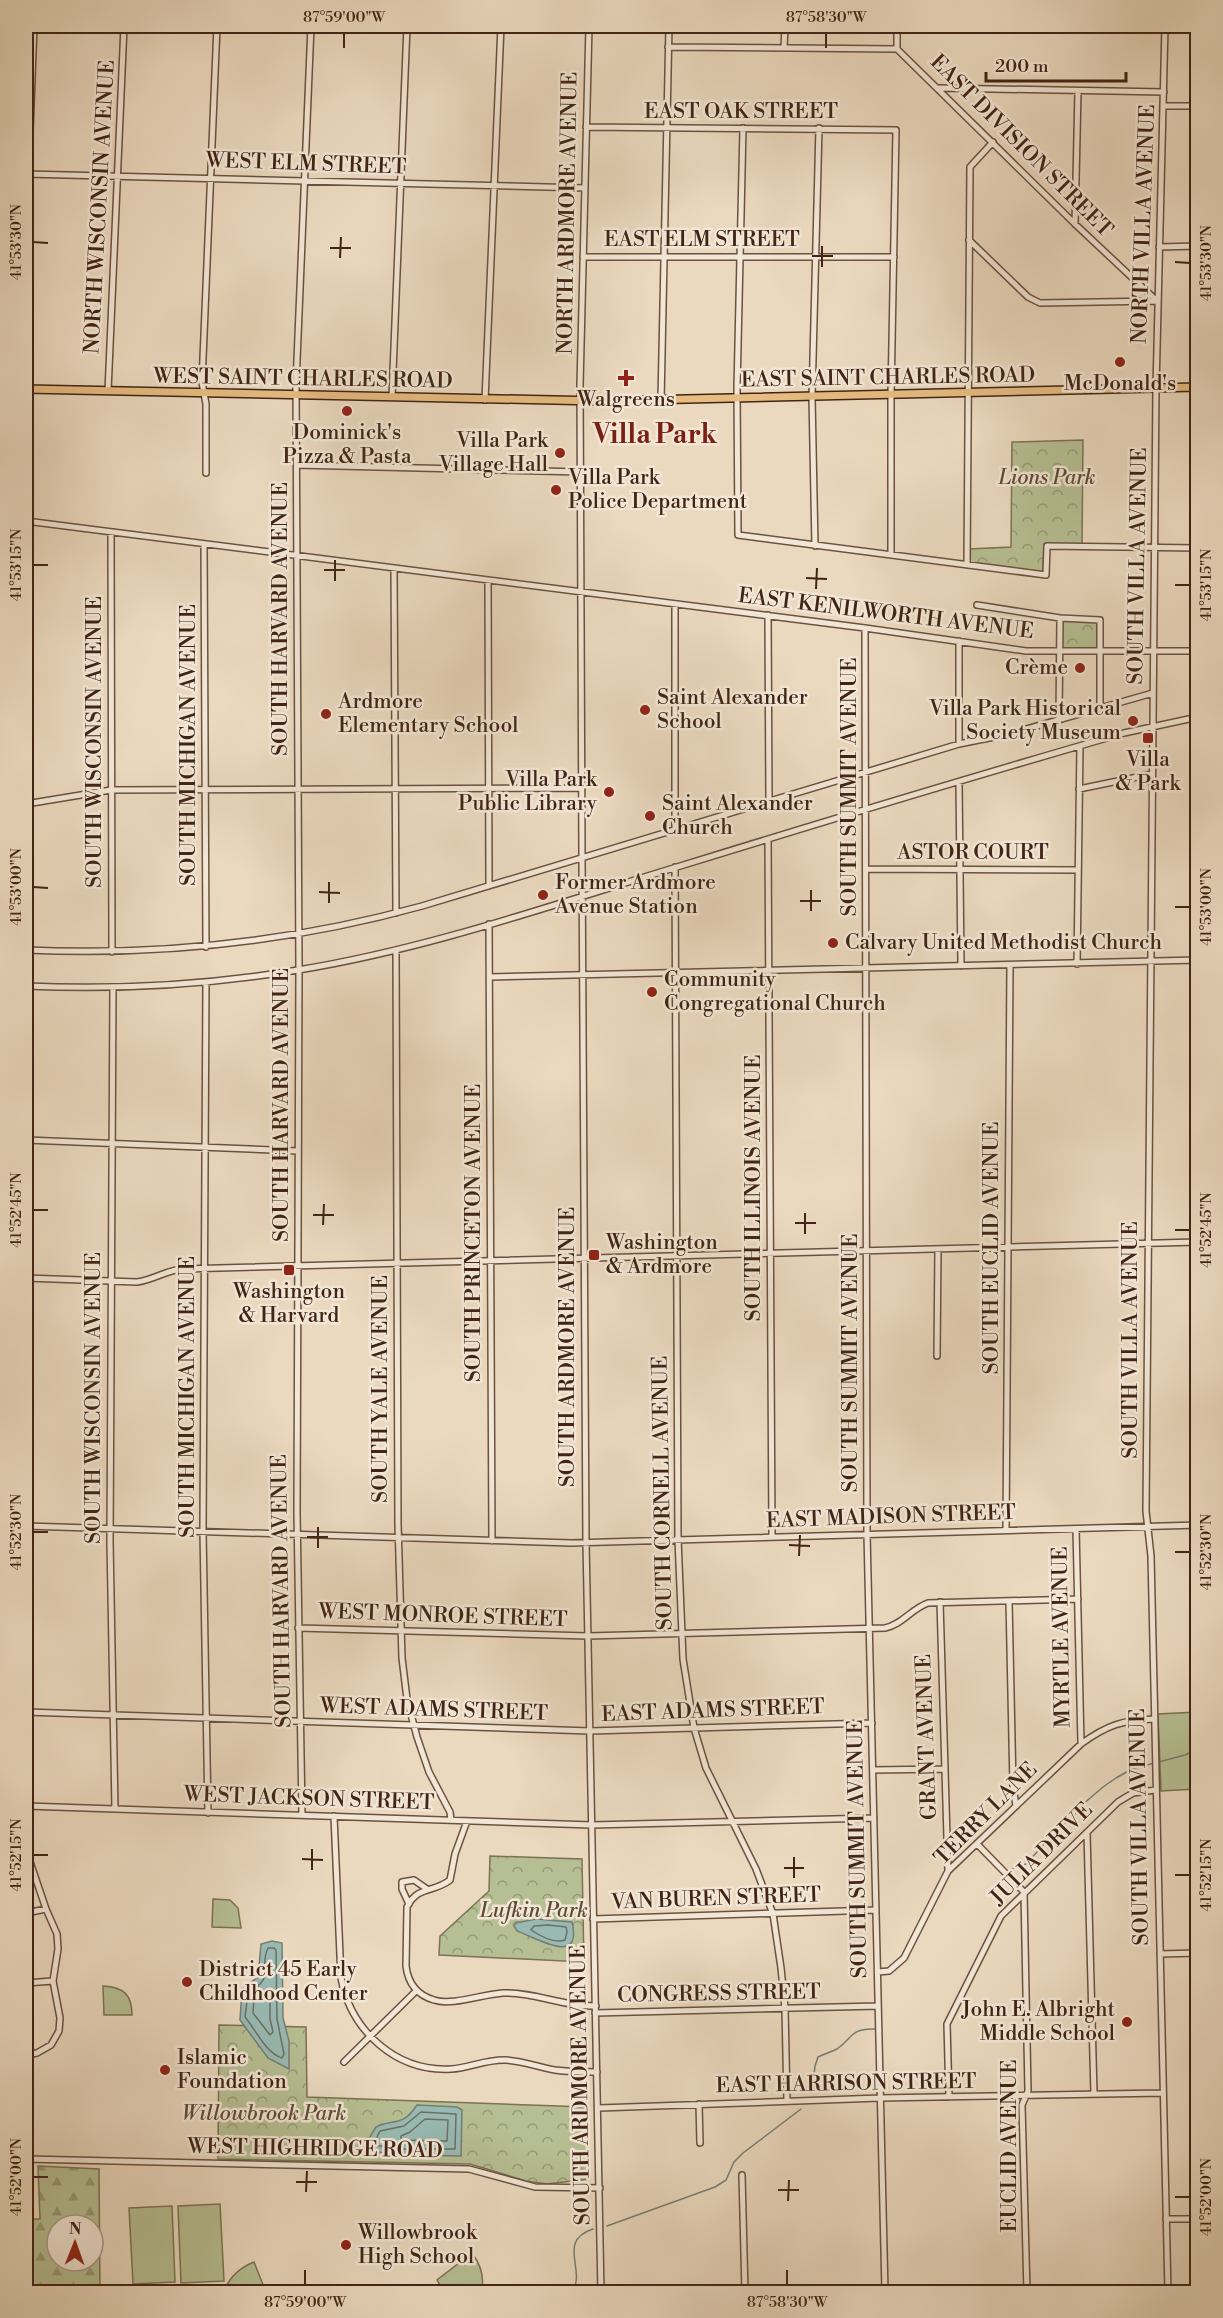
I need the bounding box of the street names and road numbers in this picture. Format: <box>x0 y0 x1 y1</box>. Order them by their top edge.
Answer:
street label: EAST DIVISION STREET <box>924 49 1118 243</box>
street label: NORTH WISCONSIN AVENUE <box>79 59 121 355</box>
street label: NORTH ARDMORE AVENUE <box>553 71 583 355</box>
street label: EAST OAK STREET <box>644 99 838 125</box>
street label: NORTH VILLA AVENUE <box>1127 104 1161 344</box>
street label: WEST ELM STREET <box>204 147 407 181</box>
street label: EAST ELM STREET <box>604 227 800 253</box>
street label: EAST SAINT CHARLES ROAD <box>741 362 1035 394</box>
street label: WEST SAINT CHARLES ROAD <box>152 363 453 395</box>
street label: SOUTH VILLA AVENUE <box>1123 447 1153 685</box>
street label: SOUTH HARVARD AVENUE <box>268 482 294 756</box>
street label: EAST KENILWORTH AVENUE <box>737 583 1035 645</box>
street label: SOUTH WISCONSIN AVENUE <box>82 596 108 888</box>
street label: SOUTH MICHIGAN AVENUE <box>176 604 202 886</box>
street label: SOUTH SUMMIT AVENUE <box>837 658 863 916</box>
street label: ASTOR COURT <box>896 840 1049 866</box>
street label: SOUTH HARVARD AVENUE <box>269 968 295 1242</box>
street label: SOUTH ILLINOIS AVENUE <box>741 1055 767 1321</box>
street label: SOUTH PRINCETON AVENUE <box>461 1084 487 1382</box>
street label: SOUTH EUCLID AVENUE <box>979 1122 1005 1375</box>
street label: SOUTH ARDMORE AVENUE <box>555 1207 581 1487</box>
street label: SOUTH VILLA AVENUE <box>1118 1221 1144 1459</box>
street label: SOUTH SUMMIT AVENUE <box>838 1234 864 1492</box>
street label: SOUTH WISCONSIN AVENUE <box>81 1252 107 1544</box>
street label: SOUTH MICHIGAN AVENUE <box>175 1256 201 1538</box>
street label: SOUTH YALE AVENUE <box>368 1275 394 1503</box>
street label: SOUTH CORNELL AVENUE <box>648 1355 678 1631</box>
street label: SOUTH HARVARD AVENUE <box>267 1454 297 1728</box>
street label: EAST MADISON STREET <box>766 1500 1017 1534</box>
street label: MYRTLE AVENUE <box>1047 1546 1077 1728</box>
street label: WEST MONROE STREET <box>317 1599 568 1633</box>
street label: GRANT AVENUE <box>911 1654 943 1820</box>
street label: WEST ADAMS STREET <box>318 1693 549 1727</box>
street label: EAST ADAMS STREET <box>601 1694 825 1728</box>
street label: SOUTH VILLA AVENUE <box>1125 1708 1155 1946</box>
street label: SOUTH SUMMIT AVENUE <box>843 1719 873 1979</box>
street label: TERRY LANE <box>929 1757 1043 1871</box>
street label: WEST JACKSON STREET <box>182 1782 435 1816</box>
street label: JULIA DRIVE <box>985 1797 1099 1911</box>
street label: VAN BUREN STREET <box>609 1882 822 1916</box>
street label: SOUTH ARDMORE AVENUE <box>566 1944 596 2226</box>
street label: CONGRESS STREET <box>617 1979 821 2009</box>
street label: EUCLID AVENUE <box>997 2059 1023 2233</box>
street label: EAST HARRISON STREET <box>715 2069 977 2099</box>
street label: WEST HIGHRIDGE ROAD <box>186 2134 443 2164</box>

